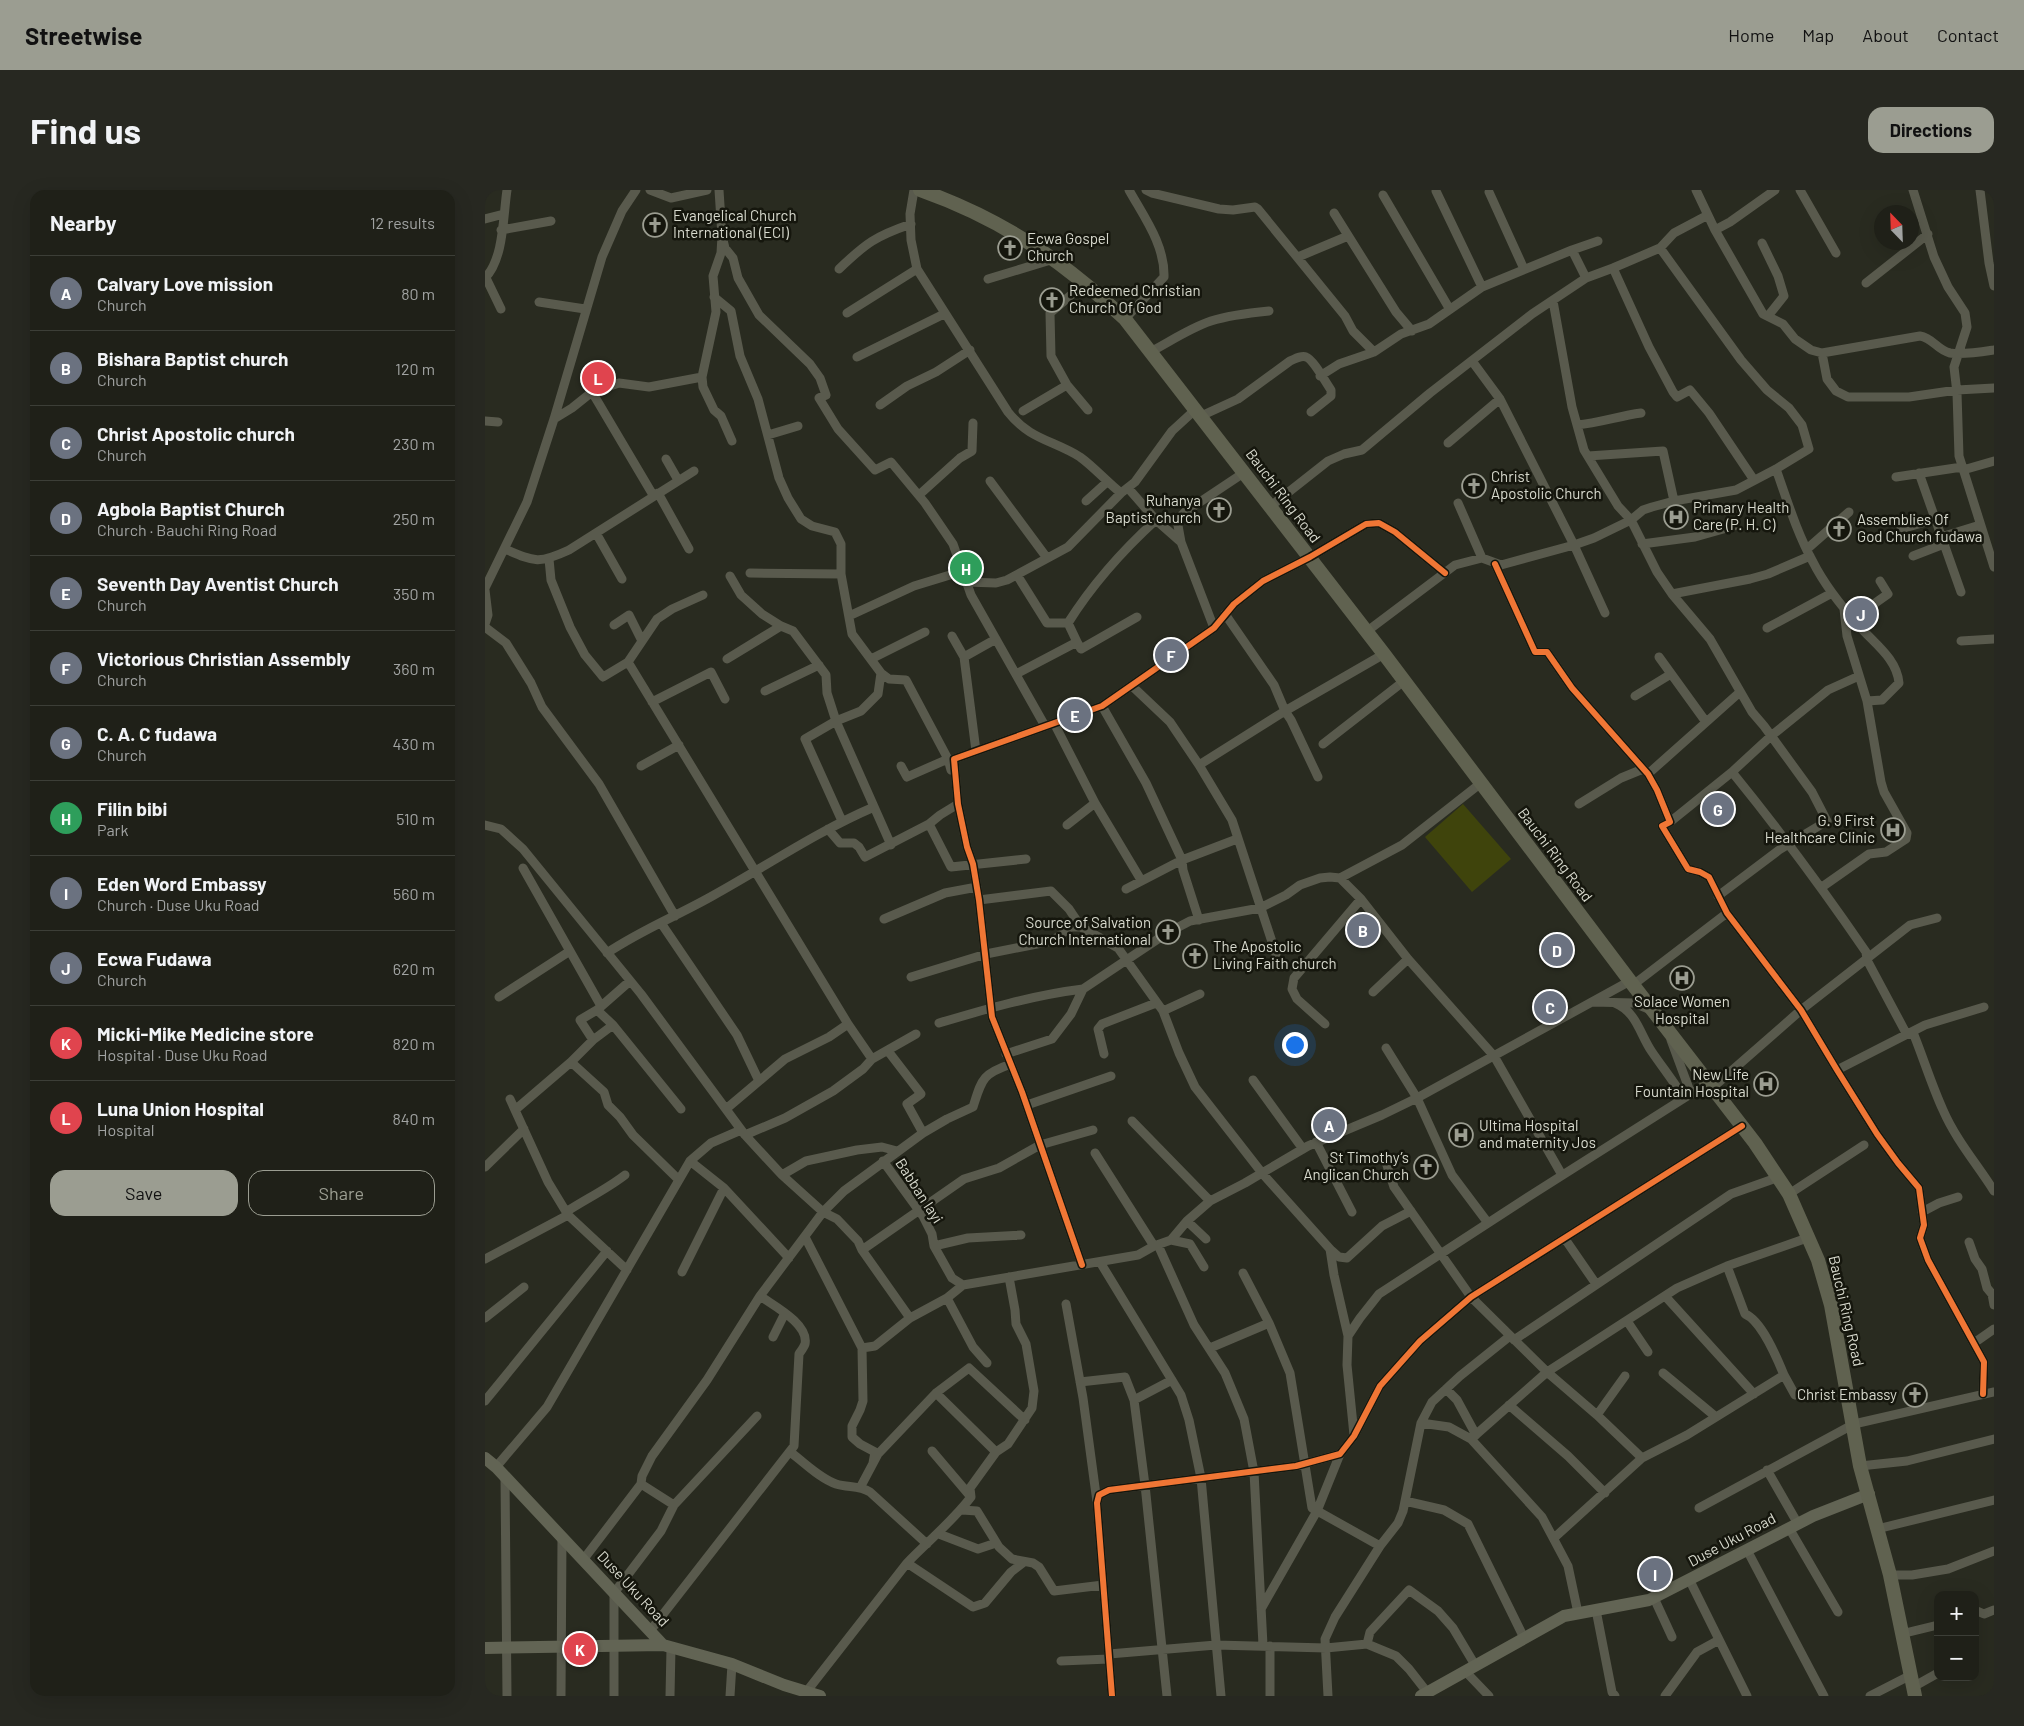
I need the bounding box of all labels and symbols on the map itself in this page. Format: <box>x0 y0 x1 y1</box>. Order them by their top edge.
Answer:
north arrow <box>1874 205 1919 250</box>
place label: Evangelical Church International (ECI) <box>673 206 797 241</box>
church icon: Evangelical Church International (ECI) <box>642 212 668 238</box>
place label: Ecwa Gospel Church <box>1027 229 1109 264</box>
church icon: Ecwa Gospel Church <box>997 235 1023 261</box>
place label: Redeemed Christian Church Of God <box>1069 281 1201 316</box>
church icon: Redeemed Christian Church Of God <box>1039 287 1065 313</box>
pin: L <box>582 359 614 397</box>
street label: Bauchi Ring Road <box>1243 445 1325 546</box>
place label: Christ Apostolic Church <box>1491 467 1602 502</box>
church icon: Christ Apostolic Church <box>1461 473 1487 499</box>
place label: Ruhanya Baptist church <box>1106 491 1201 526</box>
church icon: Ruhanya Baptist church <box>1206 497 1232 523</box>
place label: Primary Health Care (P. H. C) <box>1693 498 1789 533</box>
hospital icon: Primary Health Care (P. H. C) <box>1663 504 1689 530</box>
place label: Assemblies Of God Church fudawa <box>1857 510 1983 545</box>
church icon: Assemblies Of God Church fudawa <box>1826 516 1852 542</box>
pin: H <box>950 549 982 587</box>
pin: J <box>1845 595 1877 633</box>
pin: F <box>1155 636 1187 674</box>
pin: E <box>1059 696 1091 734</box>
pin: G <box>1702 790 1734 828</box>
street label: Bauchi Ring Road <box>1515 804 1597 905</box>
place label: G. 9 First Healthcare Clinic <box>1765 811 1875 846</box>
hospital icon: G. 9 First Healthcare Clinic <box>1880 817 1906 843</box>
pin: B <box>1347 911 1379 949</box>
place label: Source of Salvation Church International <box>1018 913 1151 948</box>
church icon: Source of Salvation Church International <box>1155 919 1181 945</box>
pin: D <box>1541 931 1573 969</box>
place label: The Apostolic Living Faith church <box>1213 937 1337 972</box>
church icon: The Apostolic Living Faith church <box>1182 943 1208 969</box>
hospital icon: Solace Women Hospital <box>1669 965 1695 991</box>
pin: C <box>1534 988 1566 1026</box>
place label: Solace Women Hospital <box>1634 992 1730 1027</box>
your location <box>1282 1032 1308 1058</box>
place label: New Life Fountain Hospital <box>1635 1065 1749 1100</box>
hospital icon: New Life Fountain Hospital <box>1753 1071 1779 1097</box>
pin: A <box>1313 1106 1345 1144</box>
place label: Ultima Hospital and maternity Jos <box>1479 1116 1596 1151</box>
hospital icon: Ultima Hospital and maternity Jos <box>1448 1122 1474 1148</box>
place label: St Timothy’s Anglican Church <box>1303 1148 1409 1183</box>
church icon: St Timothy’s Anglican Church <box>1413 1154 1439 1180</box>
street label: Babban layi <box>892 1155 948 1226</box>
street label: Bauchi Ring Road <box>1825 1254 1868 1368</box>
church icon: Christ Embassy <box>1902 1382 1928 1408</box>
place label: Christ Embassy <box>1797 1385 1897 1403</box>
street label: Duse Uku Road <box>1685 1508 1778 1570</box>
street label: Duse Uku Road <box>594 1547 673 1630</box>
pin: I <box>1639 1555 1671 1593</box>
pin: K <box>564 1630 596 1668</box>

